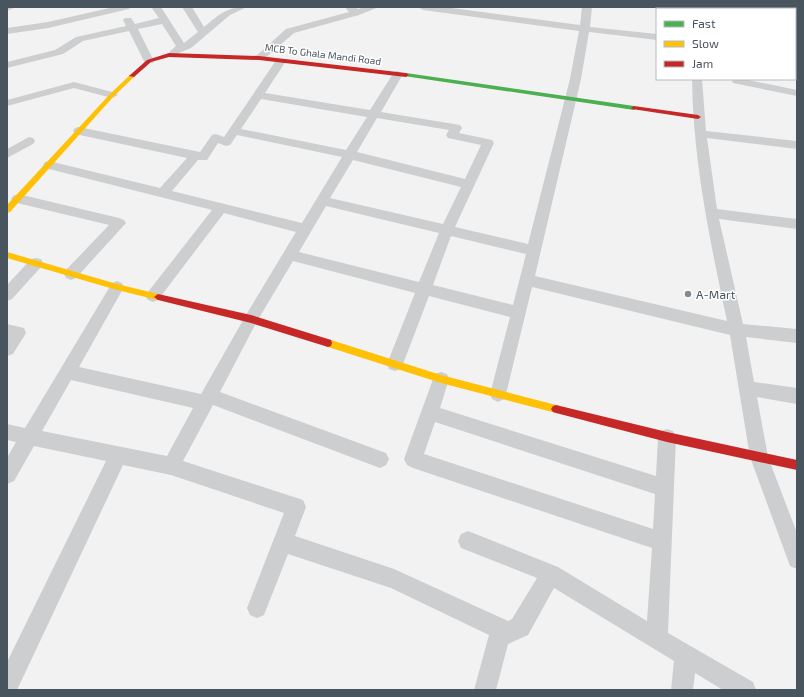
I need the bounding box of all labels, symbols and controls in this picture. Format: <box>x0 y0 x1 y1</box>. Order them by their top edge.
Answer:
legend <box>656 8 796 80</box>
text: Fast <box>692 16 716 30</box>
text: Slow <box>692 36 719 50</box>
street label: MCB To Ghala Mandi Road <box>264 41 382 67</box>
text: Jam <box>692 56 713 70</box>
place label: A-Mart <box>696 287 736 301</box>
marker: A-Mart <box>683 289 693 299</box>

